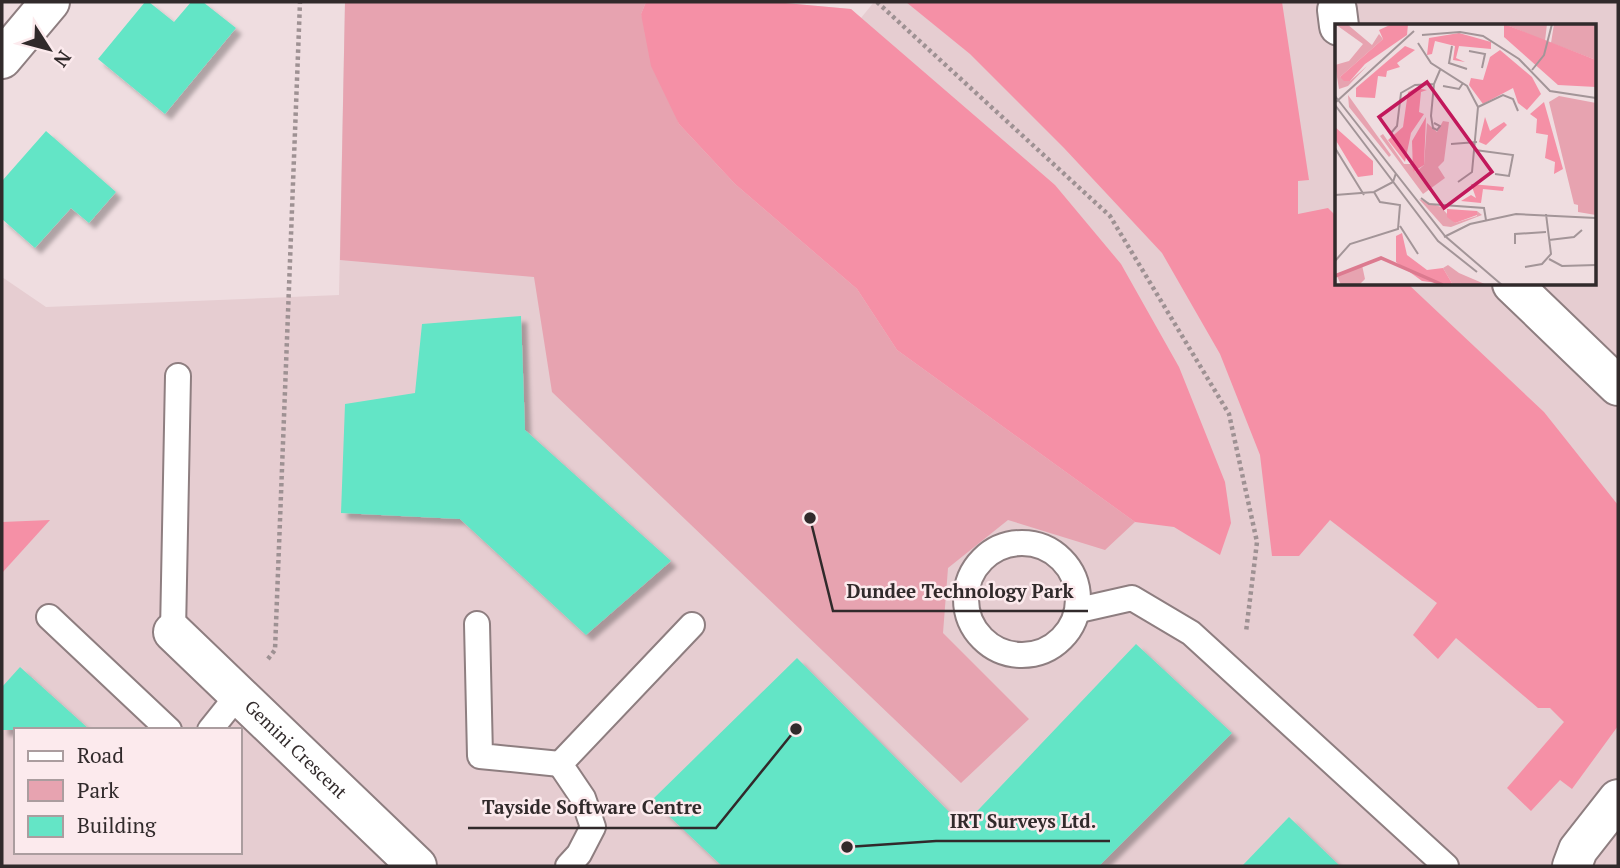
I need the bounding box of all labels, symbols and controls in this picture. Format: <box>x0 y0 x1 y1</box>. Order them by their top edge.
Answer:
north arrow <box>14 14 84 84</box>
inset map <box>1335 24 1596 285</box>
text: N <box>48 46 78 73</box>
callout: Dundee Technology Park <box>833 571 1088 611</box>
text: Dundee Technology Park <box>846 578 1074 603</box>
street label: Gemini Crescent <box>240 694 353 804</box>
legend <box>14 728 242 854</box>
text: Road <box>77 741 124 769</box>
text: Park <box>77 776 119 804</box>
callout: Tayside Software Centre <box>468 788 716 828</box>
text: Tayside Software Centre <box>482 794 702 819</box>
callout: IRT Surveys Ltd. <box>936 801 1110 841</box>
text: IRT Surveys Ltd. <box>950 808 1096 833</box>
text: Building <box>77 811 157 839</box>

